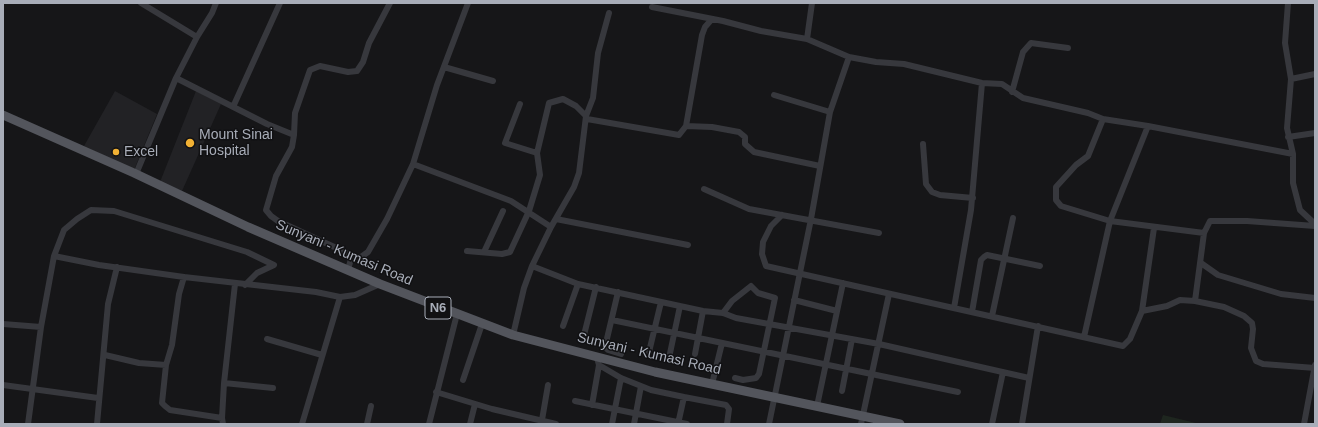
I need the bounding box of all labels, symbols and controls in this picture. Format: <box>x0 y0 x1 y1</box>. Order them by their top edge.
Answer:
place label: Mount Sinai Hospital <box>199 127 273 160</box>
marker: Mount Sinai Hospital <box>184 137 196 149</box>
place label: Excel <box>124 144 158 160</box>
marker: Excel <box>111 147 121 157</box>
street label: Sunyani - Kumasi Road <box>273 217 415 289</box>
road number: N6 <box>425 297 451 319</box>
street label: Sunyani - Kumasi Road <box>575 329 723 379</box>

